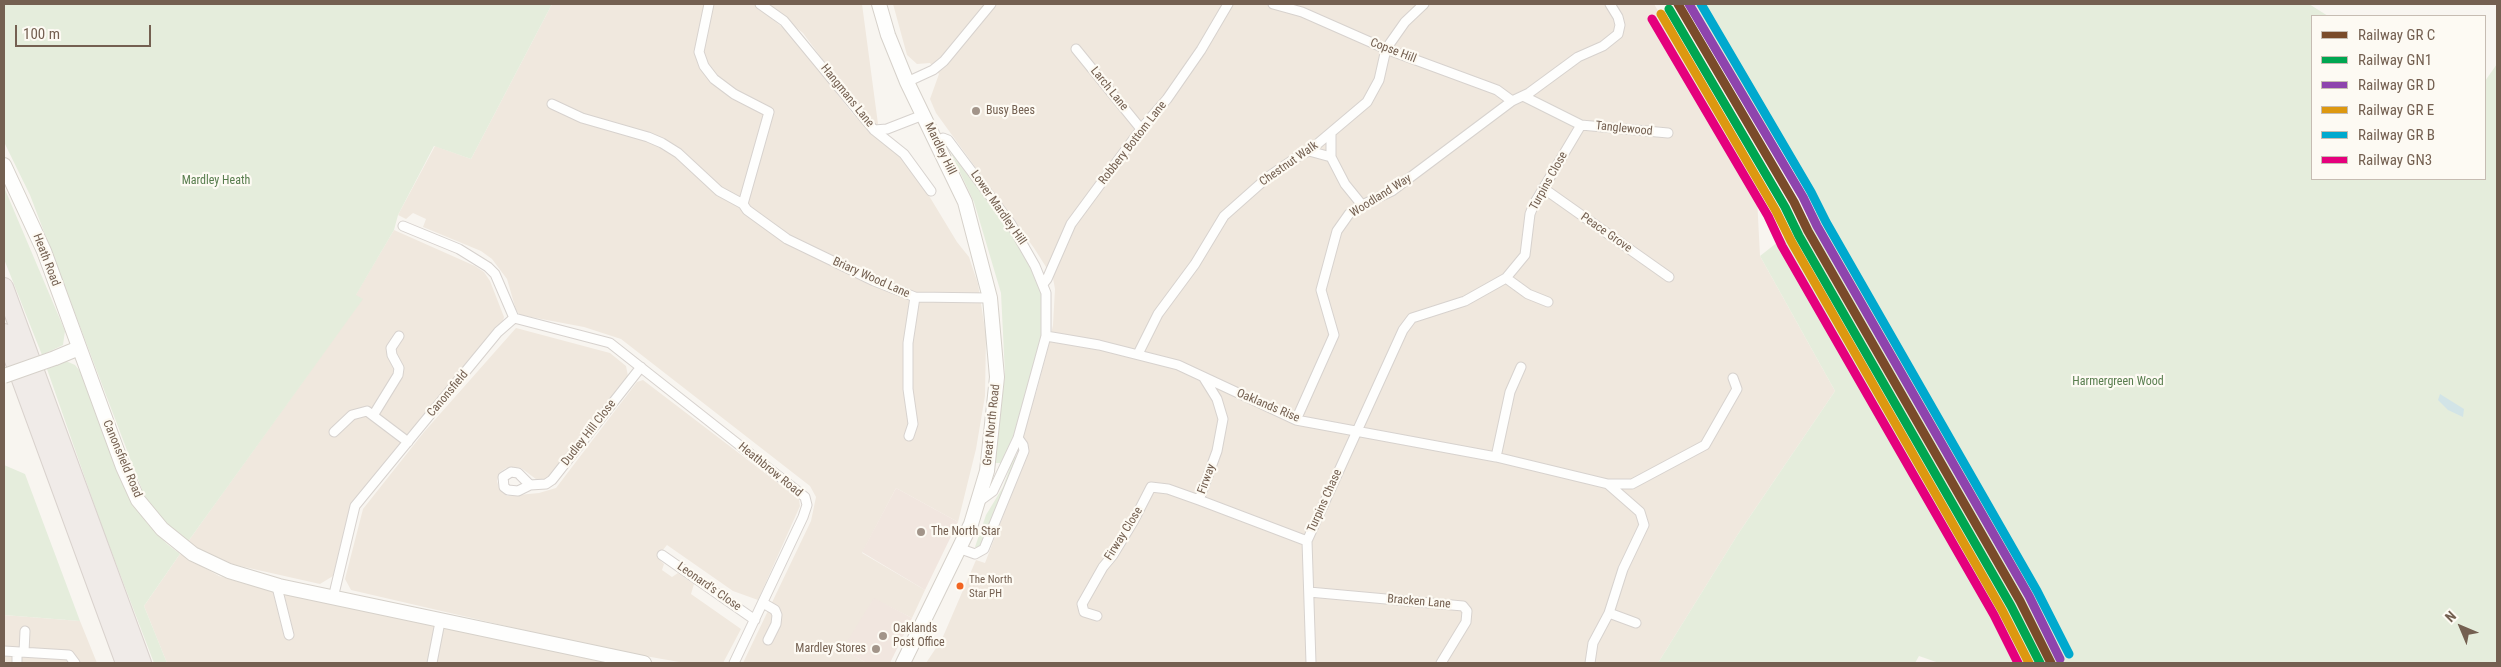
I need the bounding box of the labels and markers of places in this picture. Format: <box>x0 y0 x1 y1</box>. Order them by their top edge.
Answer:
place label: Busy Bees <box>986 104 1035 118</box>
marker: Busy Bees <box>970 105 982 117</box>
place label: The North Star <box>931 525 1000 539</box>
marker: The North Star <box>915 526 927 538</box>
place label: The North Star PH <box>969 573 1012 599</box>
marker: The North Star PH <box>955 581 965 591</box>
place label: Oaklands Post Office <box>893 622 945 650</box>
marker: Oaklands Post Office <box>877 630 889 642</box>
place label: Mardley Stores <box>795 642 866 656</box>
marker: Mardley Stores <box>870 643 882 655</box>

